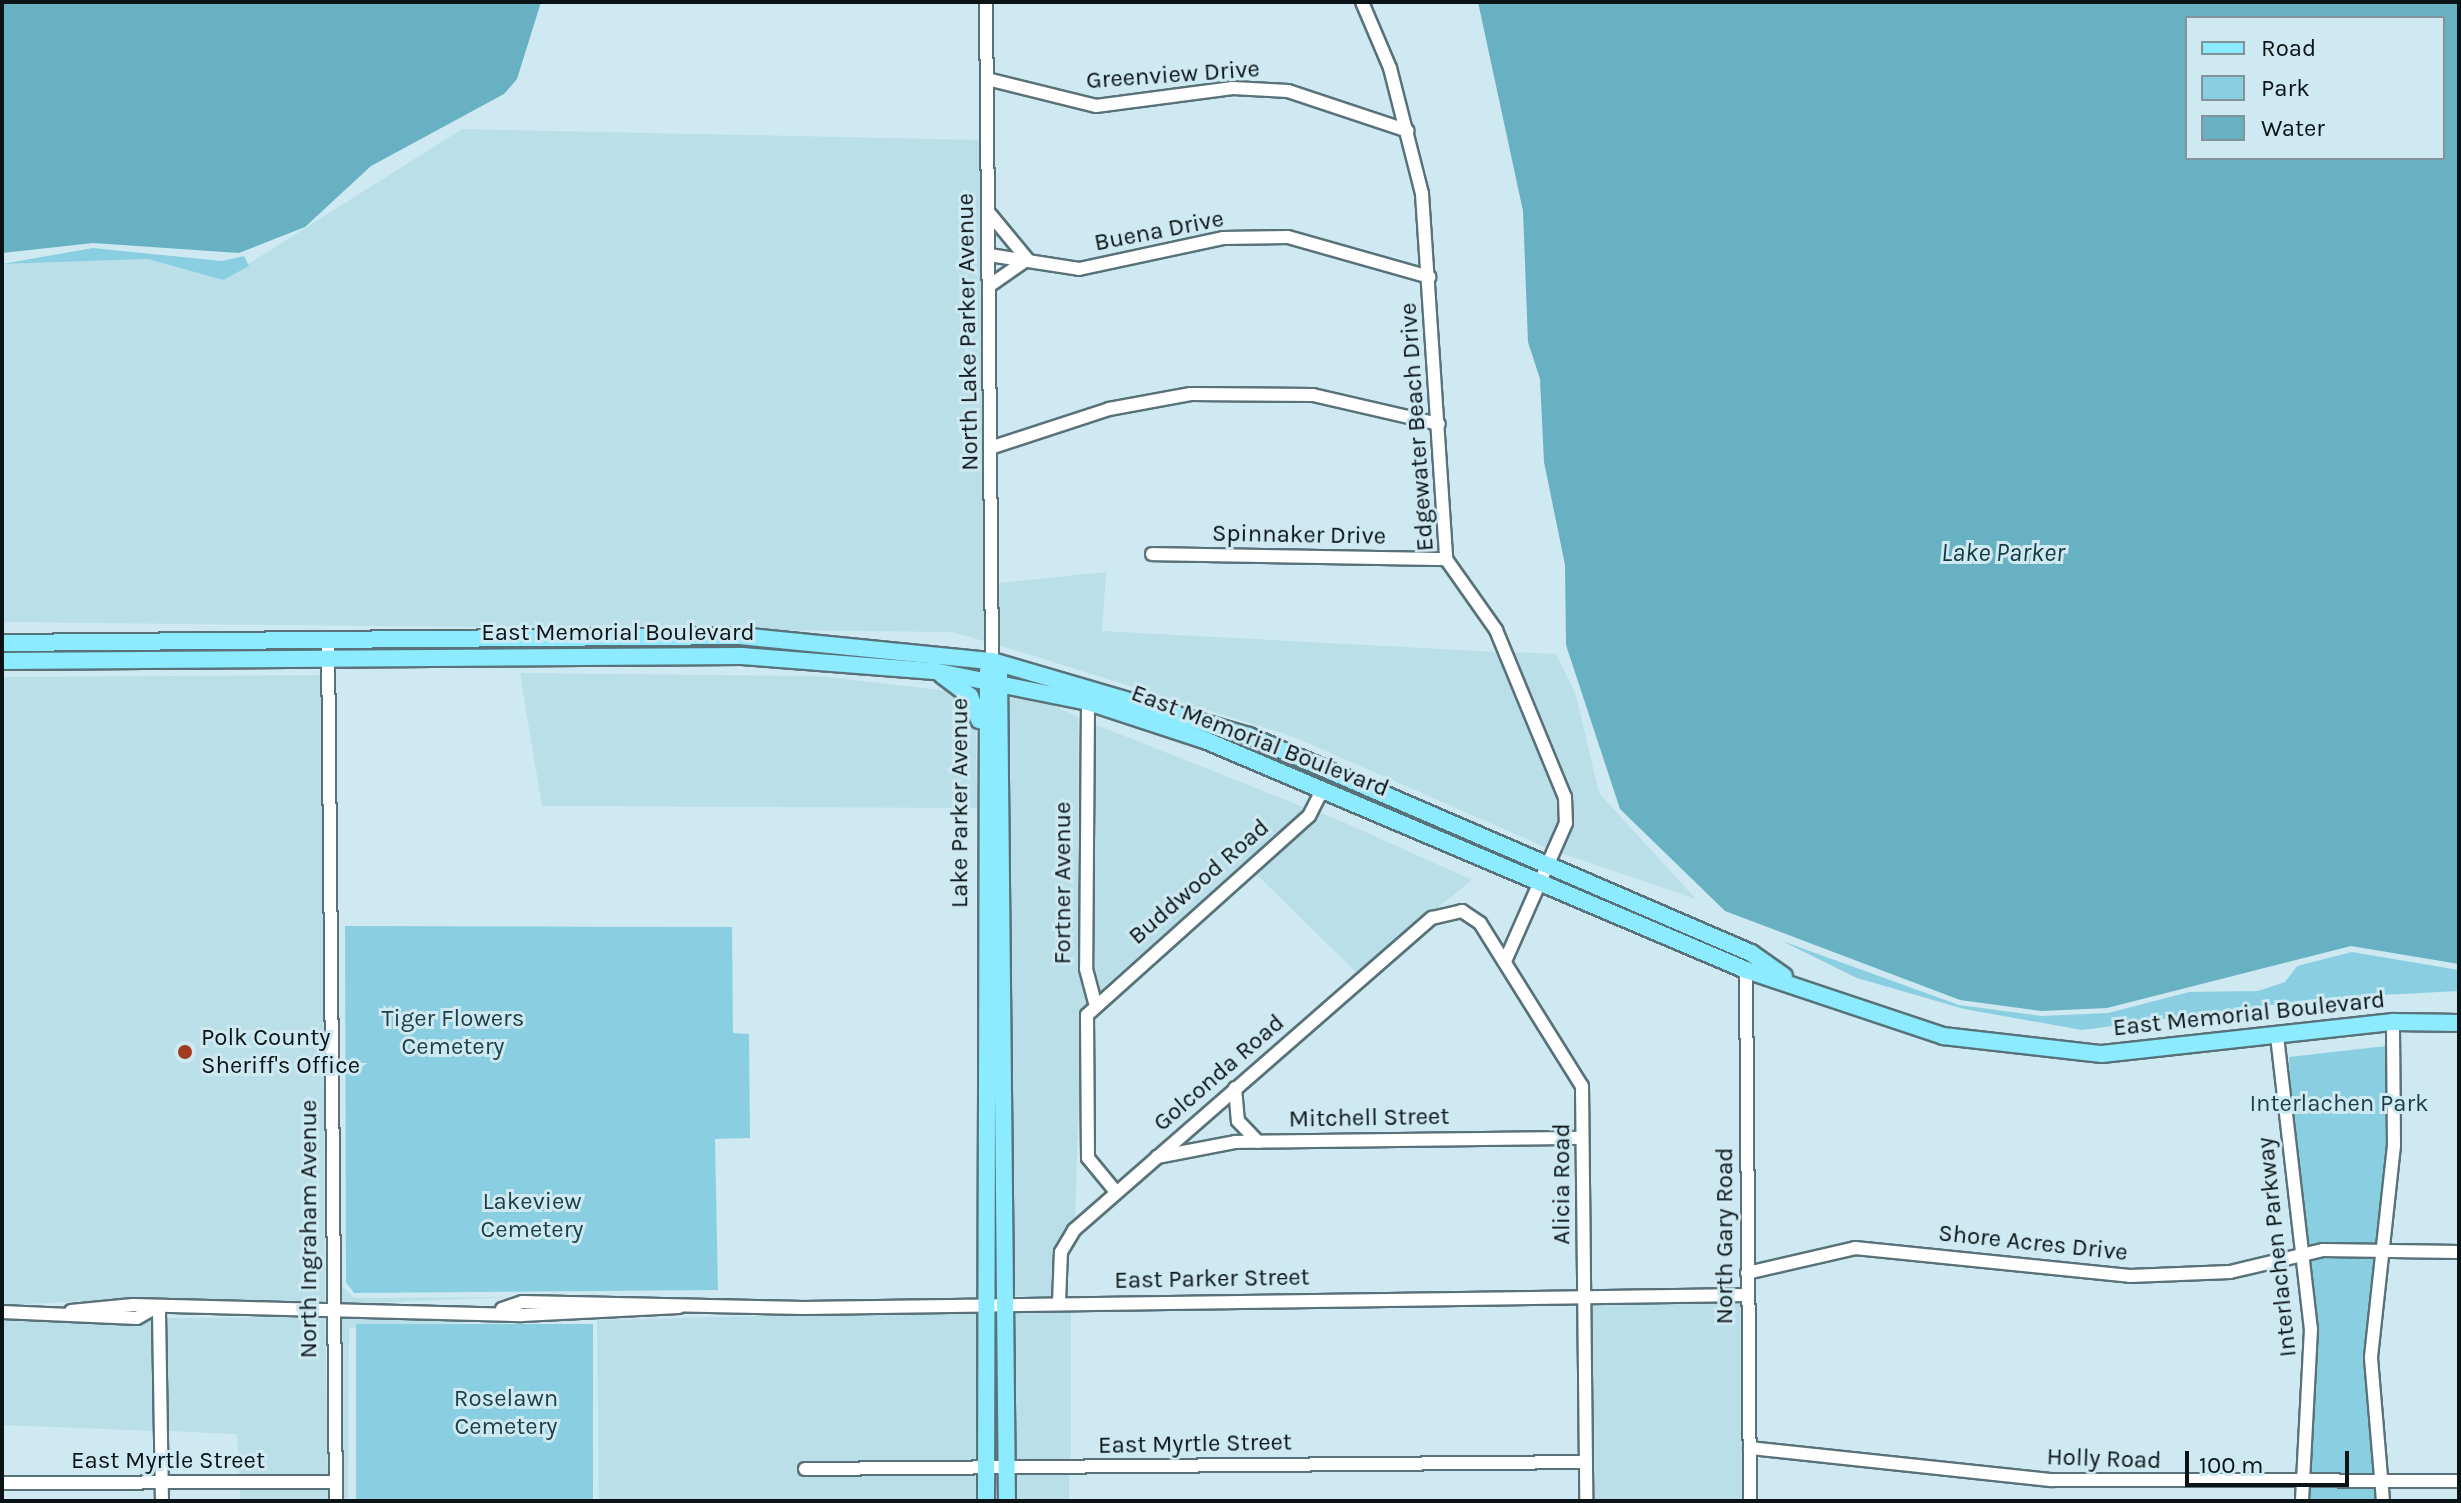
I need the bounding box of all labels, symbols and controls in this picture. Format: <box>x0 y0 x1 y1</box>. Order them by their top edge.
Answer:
legend <box>2185 16 2445 160</box>
text: Road <box>2261 34 2316 62</box>
street label: Greenview Drive <box>1085 55 1261 95</box>
text: Park <box>2261 74 2310 102</box>
text: Water <box>2261 114 2325 142</box>
street label: North Lake Parker Avenue <box>951 193 985 471</box>
street label: Buena Drive <box>1092 204 1226 258</box>
street label: Edgewater Beach Drive <box>1394 302 1440 552</box>
street label: Spinnaker Drive <box>1212 519 1386 551</box>
water label: Lake Parker <box>1941 537 2065 569</box>
street label: East Memorial Boulevard <box>481 619 755 647</box>
street label: East Memorial Boulevard <box>1127 679 1393 803</box>
street label: Lake Parker Avenue <box>946 698 974 908</box>
street label: Fortner Avenue <box>1049 802 1077 964</box>
street label: Buddwood Road <box>1123 813 1275 951</box>
street label: East Memorial Boulevard <box>2111 985 2387 1043</box>
park label: Tiger Flowers Cemetery <box>382 1005 524 1061</box>
street label: Golconda Road <box>1148 1008 1290 1138</box>
place label: Polk County Sheriff's Office <box>201 1024 360 1080</box>
marker: Polk County Sheriff's Office <box>176 1043 194 1061</box>
park label: Interlachen Park <box>2249 1090 2429 1118</box>
street label: North Ingraham Avenue <box>295 1100 323 1358</box>
street label: Mitchell Street <box>1288 1102 1450 1134</box>
street label: Alicia Road <box>1548 1123 1576 1245</box>
street label: Interlachen Parkway <box>2251 1136 2303 1358</box>
street label: North Gary Road <box>1711 1148 1739 1324</box>
park label: Lakeview Cemetery <box>480 1188 584 1244</box>
street label: Shore Acres Drive <box>1937 1219 2129 1267</box>
street label: East Parker Street <box>1114 1263 1310 1295</box>
park label: Roselawn Cemetery <box>454 1385 558 1441</box>
street label: East Myrtle Street <box>1098 1428 1292 1460</box>
scale bar <box>2189 1435 2353 1485</box>
street label: Holly Road <box>2046 1443 2162 1475</box>
street label: East Myrtle Street <box>71 1447 265 1475</box>
text: 100 m <box>2199 1451 2264 1479</box>

